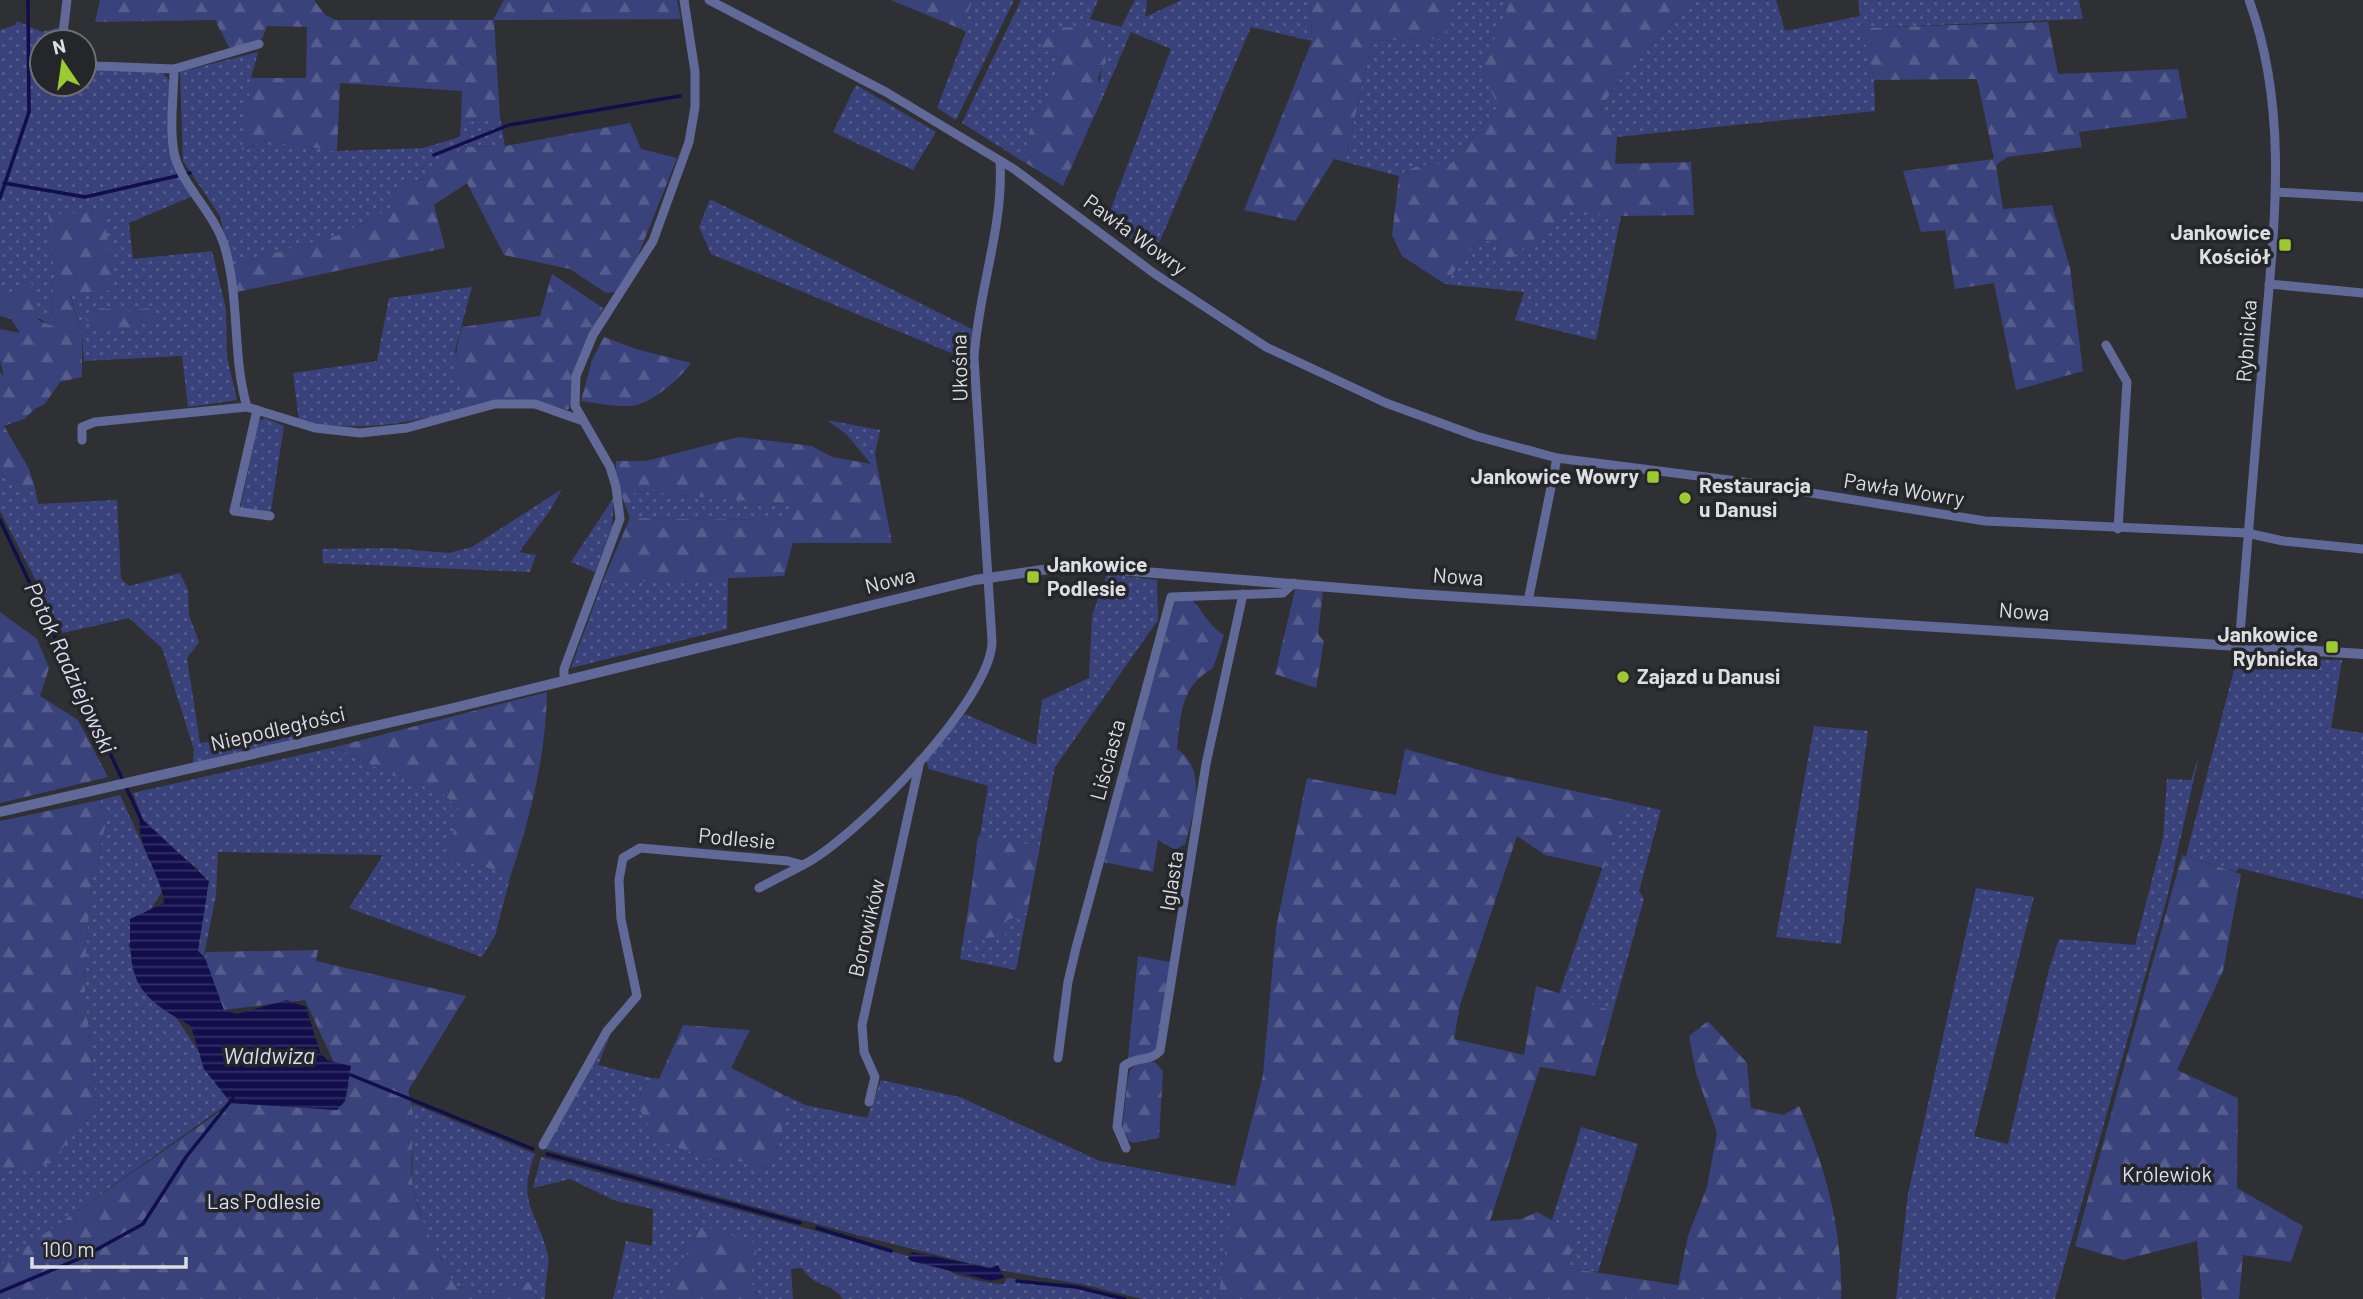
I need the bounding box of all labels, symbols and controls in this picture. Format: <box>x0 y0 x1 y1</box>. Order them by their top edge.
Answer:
north arrow <box>28 28 98 98</box>
text: N <box>50 33 68 59</box>
street label: Pawła Wowry <box>1079 188 1193 280</box>
place label: Jankowice Kościół <box>2170 219 2271 268</box>
marker: Jankowice Kościół <box>2277 237 2293 253</box>
street label: Rybnicka <box>2230 299 2261 383</box>
street label: Ukośna <box>945 334 972 402</box>
place label: Jankowice Wowry <box>1471 463 1639 488</box>
street label: Pawła Wowry <box>1842 467 1967 510</box>
marker: Jankowice Wowry <box>1645 469 1661 485</box>
place label: Restauracja u Danusi <box>1699 472 1811 521</box>
marker: Restauracja u Danusi <box>1677 490 1693 506</box>
place label: Jankowice Podlesie <box>1047 551 1148 600</box>
street label: Nowa <box>862 561 917 598</box>
street label: Nowa <box>1432 561 1484 590</box>
marker: Jankowice Podlesie <box>1025 569 1041 585</box>
water label: Potok Radziejowski <box>19 577 123 758</box>
street label: Nowa <box>1998 596 2050 625</box>
place label: Jankowice Rybnicka <box>2217 621 2318 670</box>
marker: Jankowice Rybnicka <box>2324 639 2340 655</box>
place label: Zajazd u Danusi <box>1637 663 1780 688</box>
marker: Zajazd u Danusi <box>1615 669 1631 685</box>
street label: Niepodległości <box>208 700 347 755</box>
street label: Liściasta <box>1084 716 1129 803</box>
street label: Podlesie <box>697 822 777 853</box>
street label: Iglasta <box>1153 849 1188 913</box>
street label: Borowików <box>842 876 889 979</box>
water label: Waldwiza <box>223 1041 315 1069</box>
park label: Królewiok <box>2122 1161 2212 1186</box>
park label: Las Podlesie <box>207 1188 321 1213</box>
scale bar <box>32 1226 186 1270</box>
text: 100 m <box>42 1236 95 1261</box>

